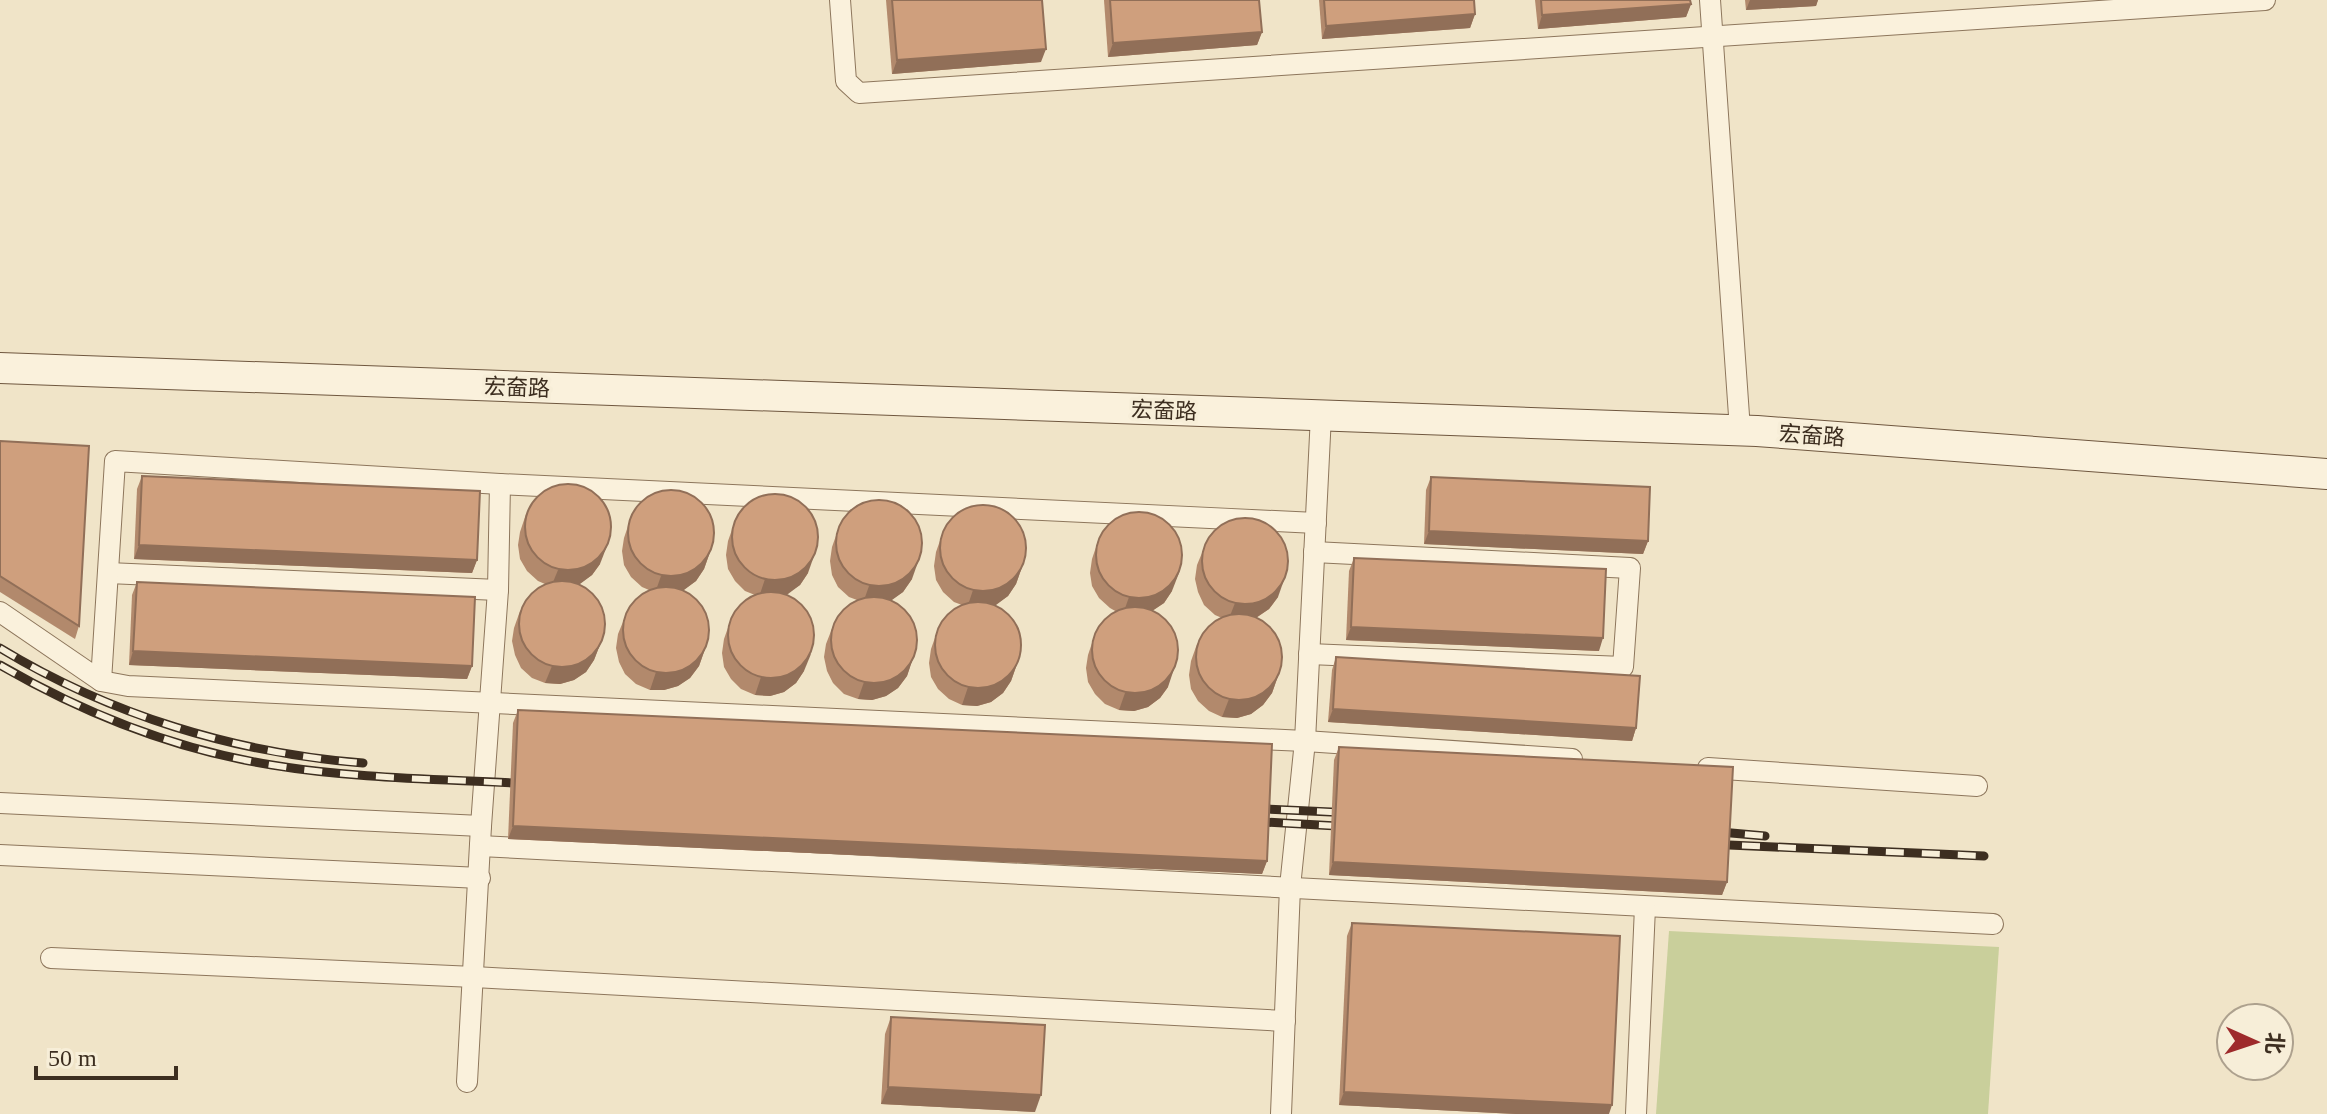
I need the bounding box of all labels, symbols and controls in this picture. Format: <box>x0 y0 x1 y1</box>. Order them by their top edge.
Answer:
street label: 宏奤路 <box>484 374 550 401</box>
street label: 宏奤路 <box>1131 397 1197 424</box>
street label: 宏奤路 <box>1778 421 1846 450</box>
north arrow <box>2215 1002 2295 1082</box>
scale bar <box>36 1030 176 1080</box>
text: 北 <box>2261 1031 2288 1055</box>
text: 50 m <box>48 1045 97 1071</box>

